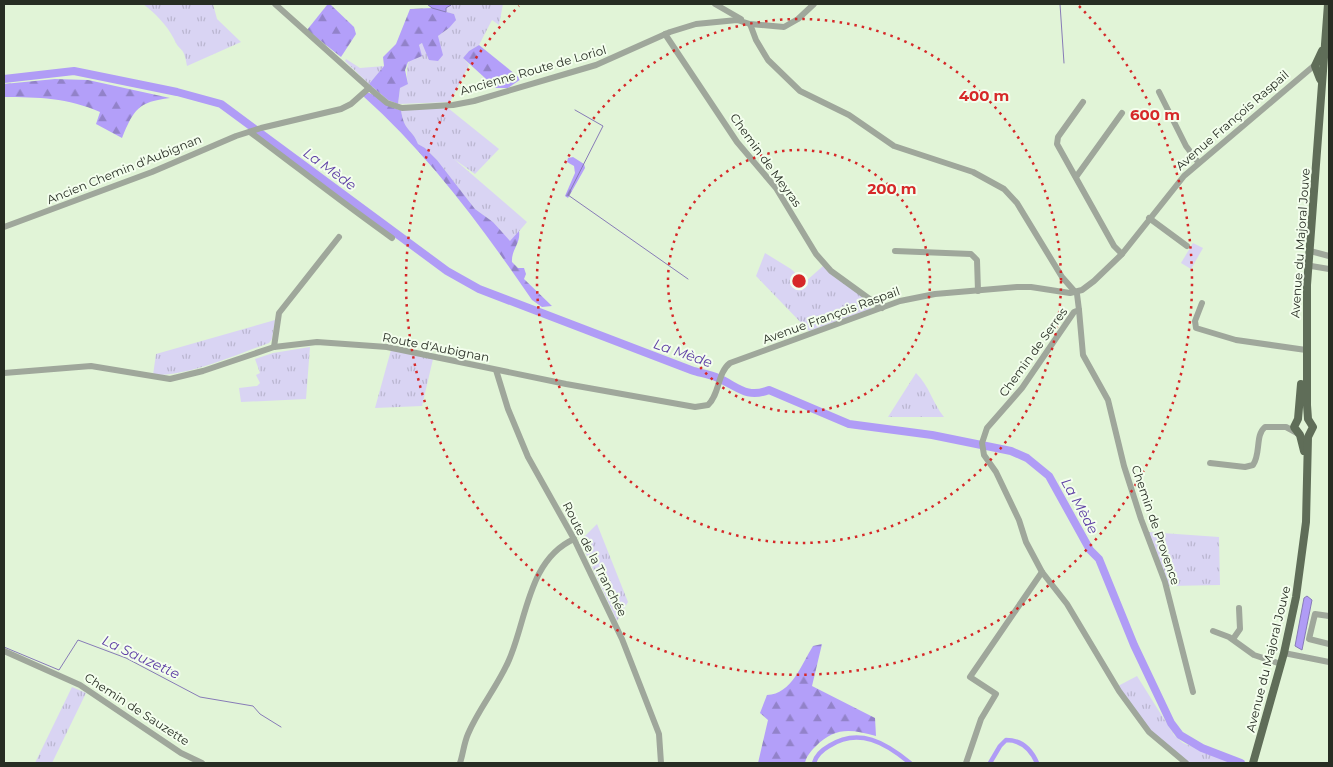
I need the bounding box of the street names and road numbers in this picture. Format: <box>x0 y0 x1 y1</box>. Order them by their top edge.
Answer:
street label: Ancienne Route de Loriol <box>458 42 608 98</box>
street label: Avenue François Raspail <box>1172 67 1292 173</box>
street label: Chemin de Meyras <box>727 110 805 210</box>
street label: Ancien Chemin d'Aubignan <box>44 131 204 207</box>
street label: Avenue du Majoral Jouve <box>1287 168 1313 318</box>
street label: Avenue François Raspail <box>760 283 902 347</box>
street label: Chemin de Serres <box>996 304 1071 400</box>
street label: Route d'Aubignan <box>381 329 491 365</box>
street label: Chemin de Provence <box>1128 463 1184 587</box>
street label: Route de la Tranchée <box>560 499 630 619</box>
street label: Avenue du Majoral Jouve <box>1243 584 1293 734</box>
street label: Chemin de Sauzette <box>82 669 192 749</box>

